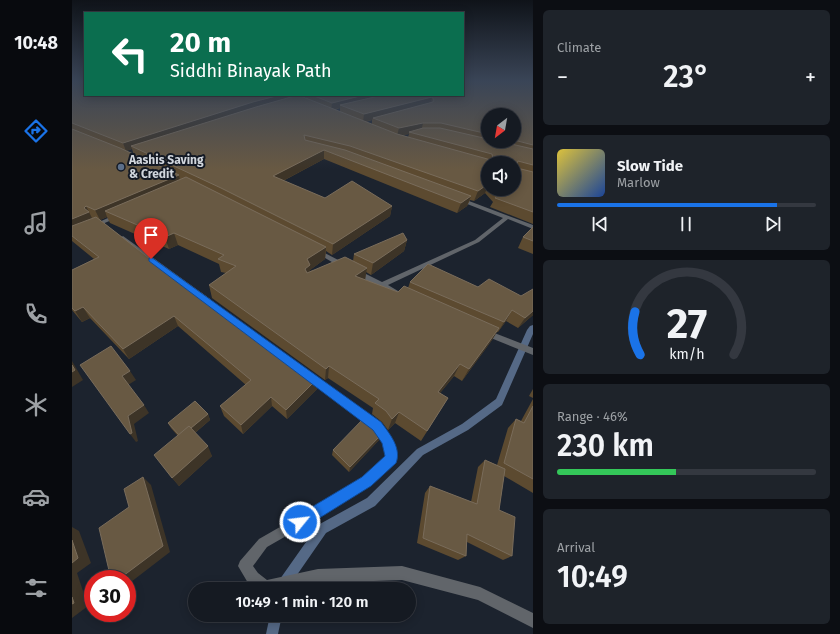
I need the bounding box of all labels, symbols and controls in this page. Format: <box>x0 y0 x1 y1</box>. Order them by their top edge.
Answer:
text: 20 m <box>170 26 231 59</box>
icon: left <box>104 28 156 80</box>
text: 10:48 <box>14 32 58 54</box>
text: Climate <box>557 40 601 55</box>
text: 23° <box>663 59 710 95</box>
text: Siddhi Binayak Path <box>170 60 332 82</box>
text: − <box>557 64 568 91</box>
text: + <box>805 64 816 91</box>
north arrow <box>481 108 521 148</box>
map controls <box>481 108 521 196</box>
icon: directions <box>22 117 50 145</box>
place label: Aashis Saving & Credit <box>128 153 204 181</box>
button: sound <box>481 156 521 196</box>
text: Slow Tide <box>617 157 683 175</box>
marker: Aashis Saving & Credit <box>116 162 126 172</box>
text: Marlow <box>617 175 660 190</box>
icon: music <box>22 209 50 237</box>
icon: previous <box>589 213 611 235</box>
icon: pause <box>675 213 697 235</box>
icon: next <box>762 213 784 235</box>
pin <box>134 218 168 259</box>
icon: arrive <box>140 224 162 246</box>
text: 27 <box>666 299 707 349</box>
icon: phone <box>22 300 50 328</box>
text: km/h <box>669 346 704 363</box>
icon: climate <box>22 391 50 419</box>
text: Range · 46% <box>557 409 628 424</box>
text: 230 km <box>557 428 654 464</box>
icon: car <box>22 483 50 511</box>
position arrow <box>279 501 321 543</box>
text: Arrival <box>557 540 595 555</box>
text: 10:49 <box>557 559 628 595</box>
speed limit sign: 30 <box>84 570 136 622</box>
icon: filters <box>22 574 50 602</box>
text: 10:49 · 1 min · 120 m <box>236 593 368 611</box>

